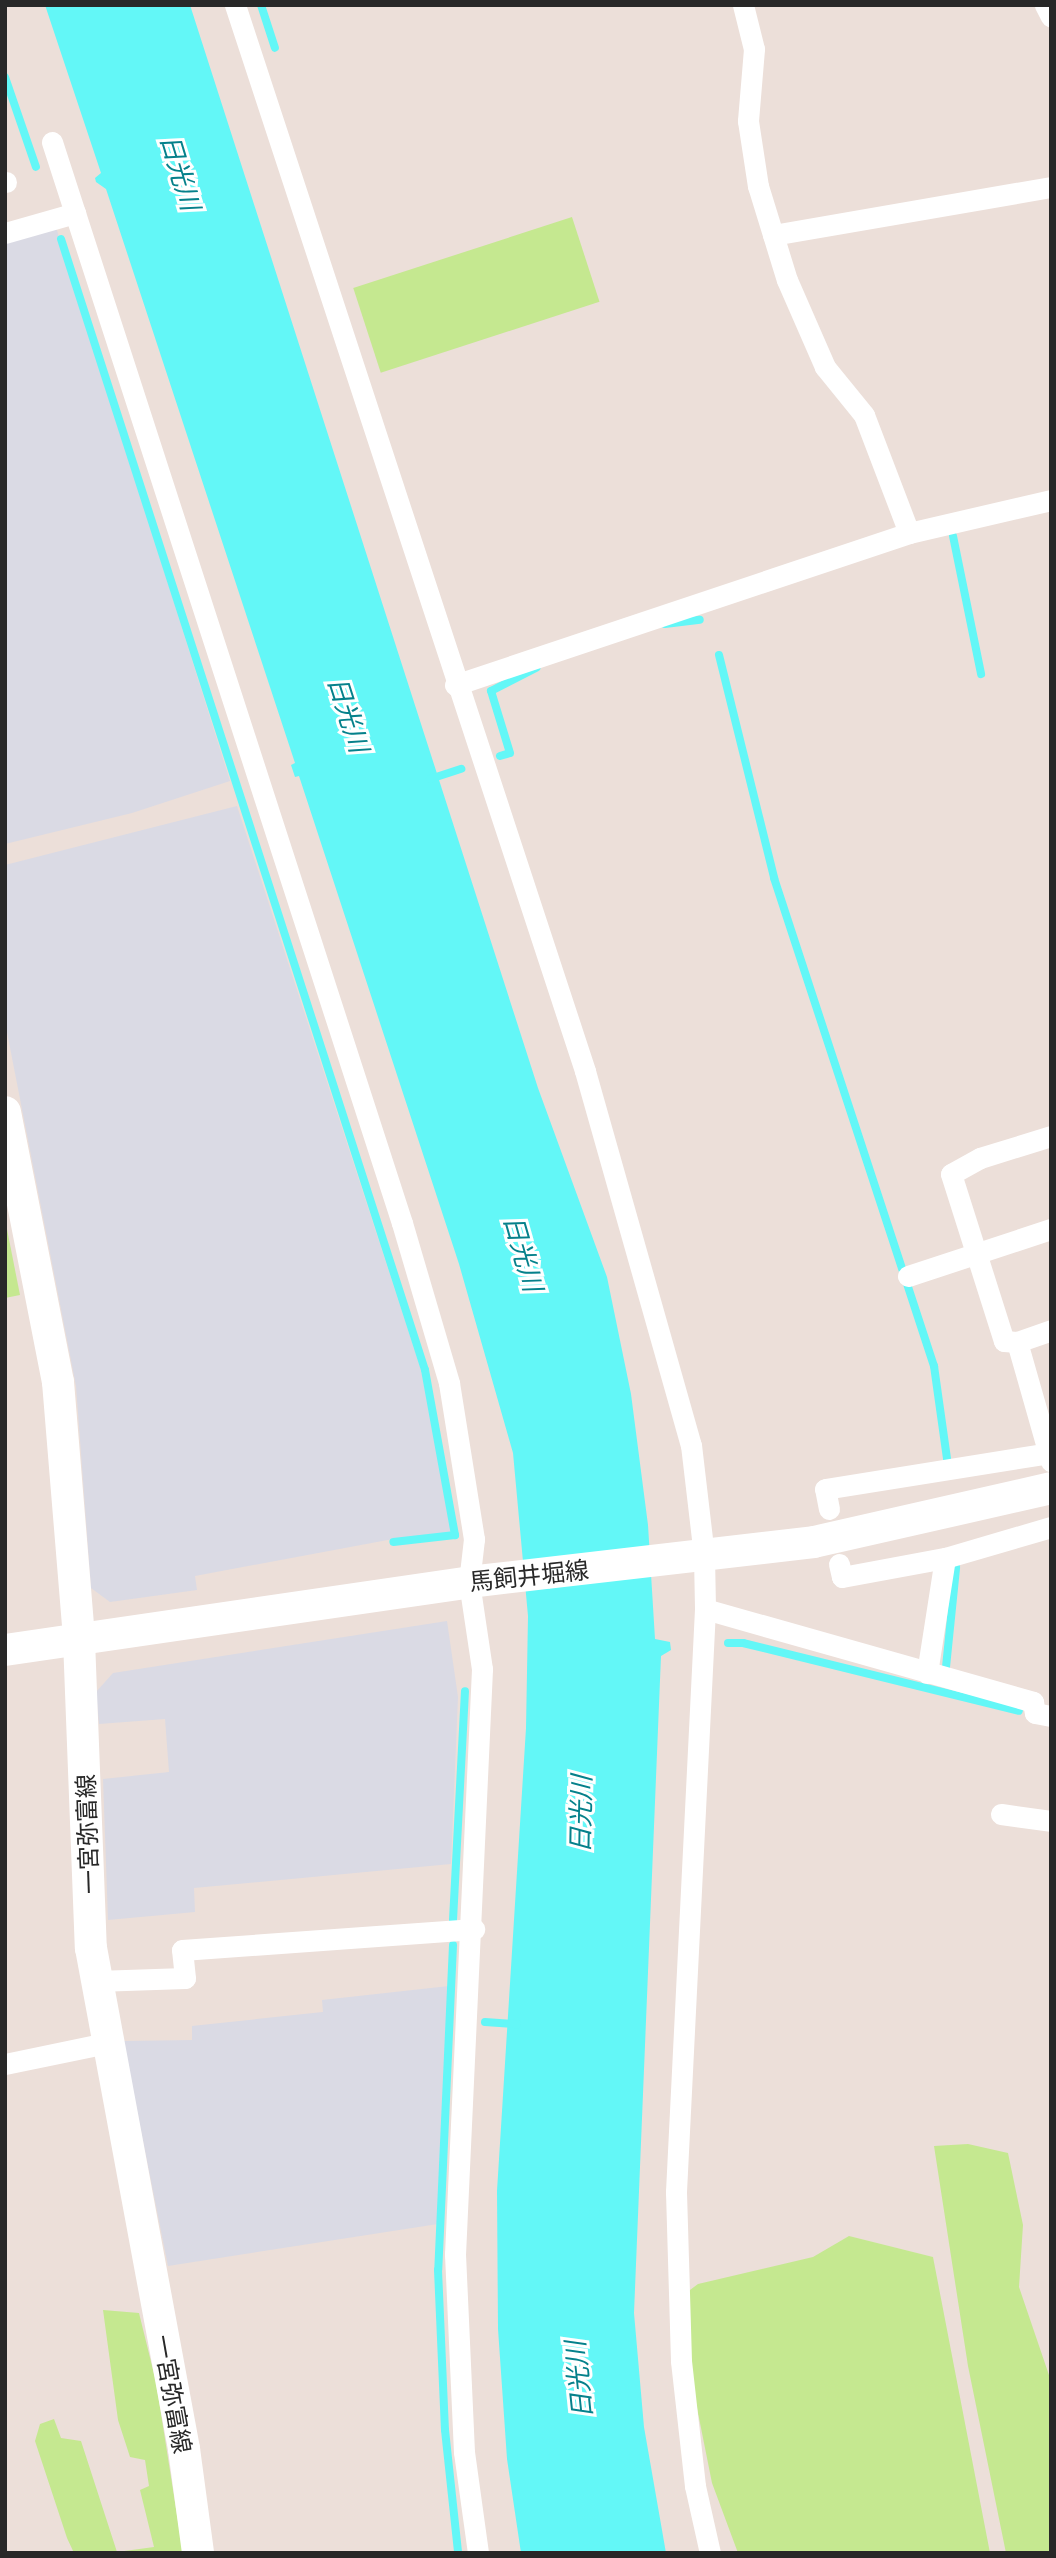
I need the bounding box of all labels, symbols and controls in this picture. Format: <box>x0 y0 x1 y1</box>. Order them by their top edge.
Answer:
water label: 日光川 <box>155 130 207 214</box>
water label: 日光川 <box>322 672 376 756</box>
water label: 日光川 <box>498 1211 550 1295</box>
street label: 馬飼井堀線 <box>468 1554 590 1596</box>
street label: 一宮弥富線 <box>71 1774 103 1894</box>
water label: 日光川 <box>564 1775 596 1853</box>
street label: 一宮弥富線 <box>148 2332 198 2456</box>
water label: 日光川 <box>558 2340 598 2420</box>

